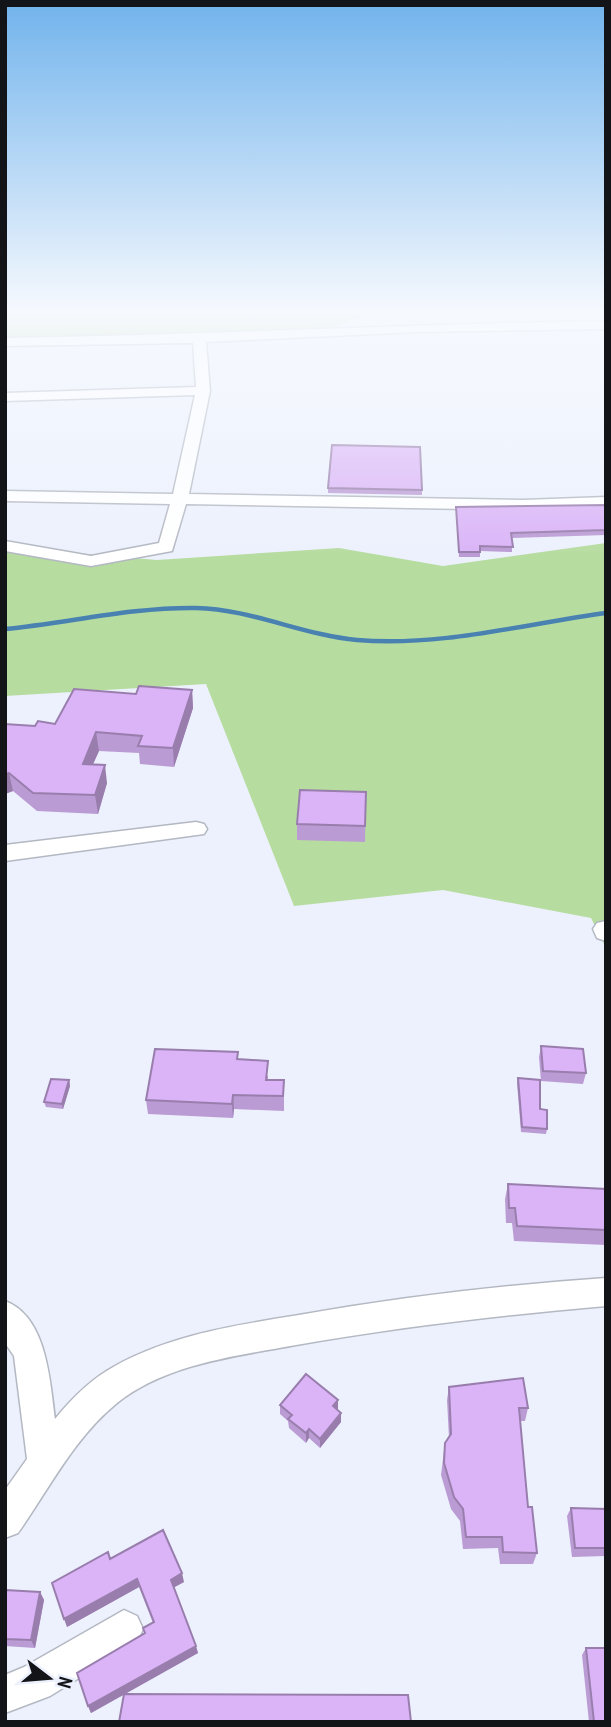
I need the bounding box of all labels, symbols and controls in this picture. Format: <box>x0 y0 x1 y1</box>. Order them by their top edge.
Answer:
north arrow <box>14 1643 84 1713</box>
text: N <box>52 1674 78 1691</box>

